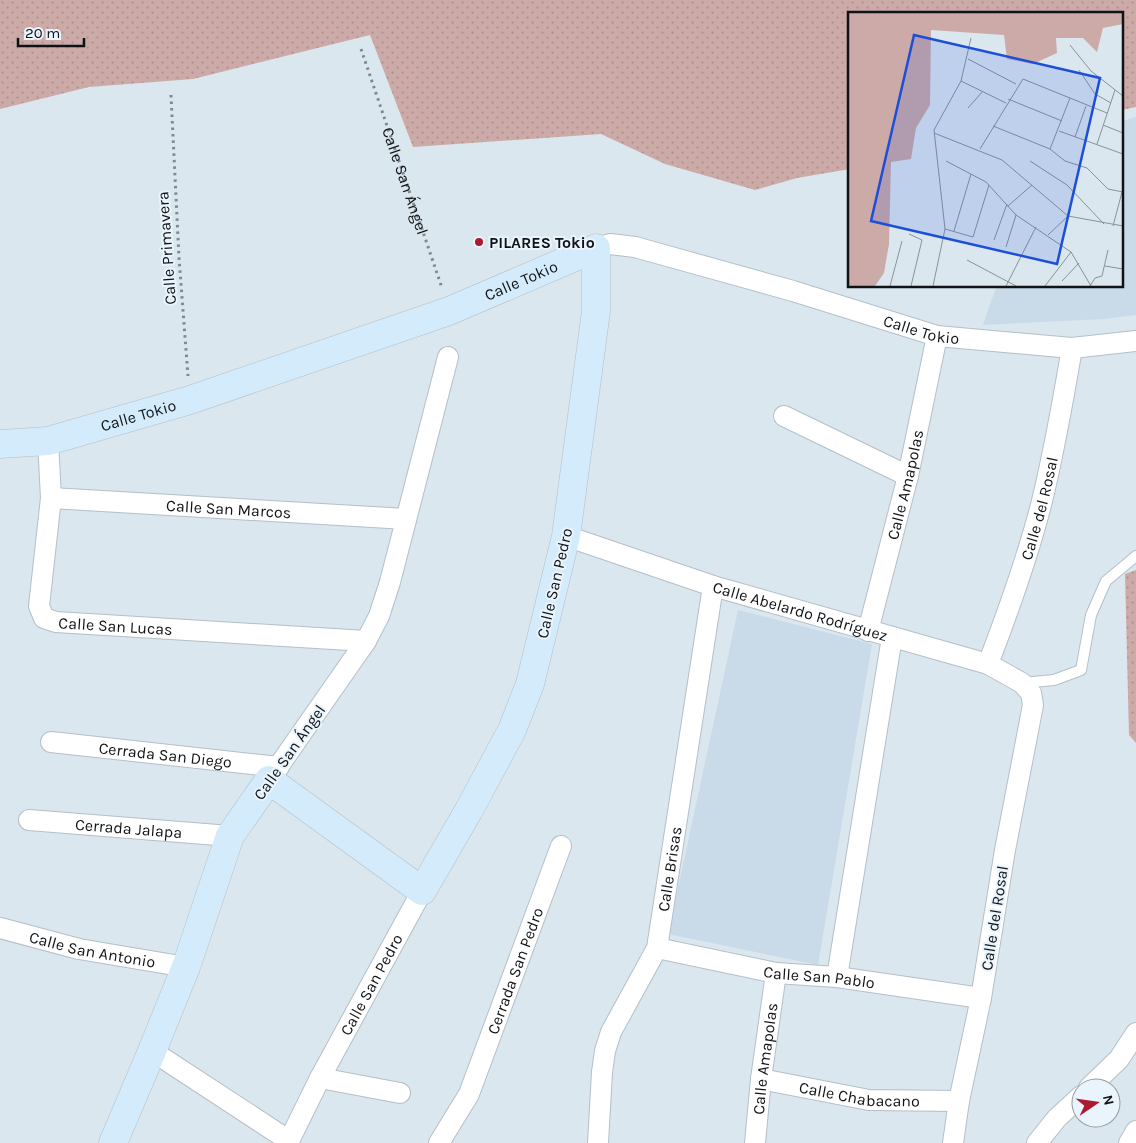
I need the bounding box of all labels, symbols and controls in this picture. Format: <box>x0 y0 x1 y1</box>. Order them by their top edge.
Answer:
inset map <box>848 12 1124 288</box>
scale bar <box>18 15 84 47</box>
text: 20 m <box>25 24 60 42</box>
street label: Calle San Ángel <box>378 125 432 237</box>
street label: Calle Primavera <box>153 191 180 305</box>
place label: PILARES Tokio <box>489 233 595 252</box>
marker: PILARES Tokio <box>473 236 485 248</box>
street label: Calle Tokio <box>482 257 561 305</box>
street label: Calle Tokio <box>881 311 960 348</box>
street label: Calle Tokio <box>98 396 178 435</box>
street label: Calle Amapolas <box>883 428 927 542</box>
street label: Calle del Rosal <box>1017 455 1062 562</box>
street label: Calle San Marcos <box>166 496 292 522</box>
street label: Calle San Pedro <box>533 526 576 640</box>
street label: Calle Abelardo Rodríguez <box>711 577 890 645</box>
street label: Calle San Lucas <box>58 613 173 639</box>
street label: Calle San Ángel <box>249 701 329 804</box>
street label: Cerrada San Diego <box>98 738 233 772</box>
street label: Cerrada Jalapa <box>74 815 183 842</box>
street label: Calle Brisas <box>654 825 686 913</box>
street label: Calle del Rosal <box>977 864 1012 972</box>
street label: Cerrada San Pedro <box>483 905 547 1037</box>
street label: Calle San Antonio <box>27 927 157 972</box>
street label: Calle San Pedro <box>336 931 407 1039</box>
street label: Calle San Pablo <box>762 962 876 992</box>
street label: Calle Amapolas <box>749 1002 782 1115</box>
street label: Calle Chabacano <box>798 1078 920 1111</box>
north arrow <box>1071 1078 1121 1128</box>
text: N <box>1099 1093 1118 1107</box>

